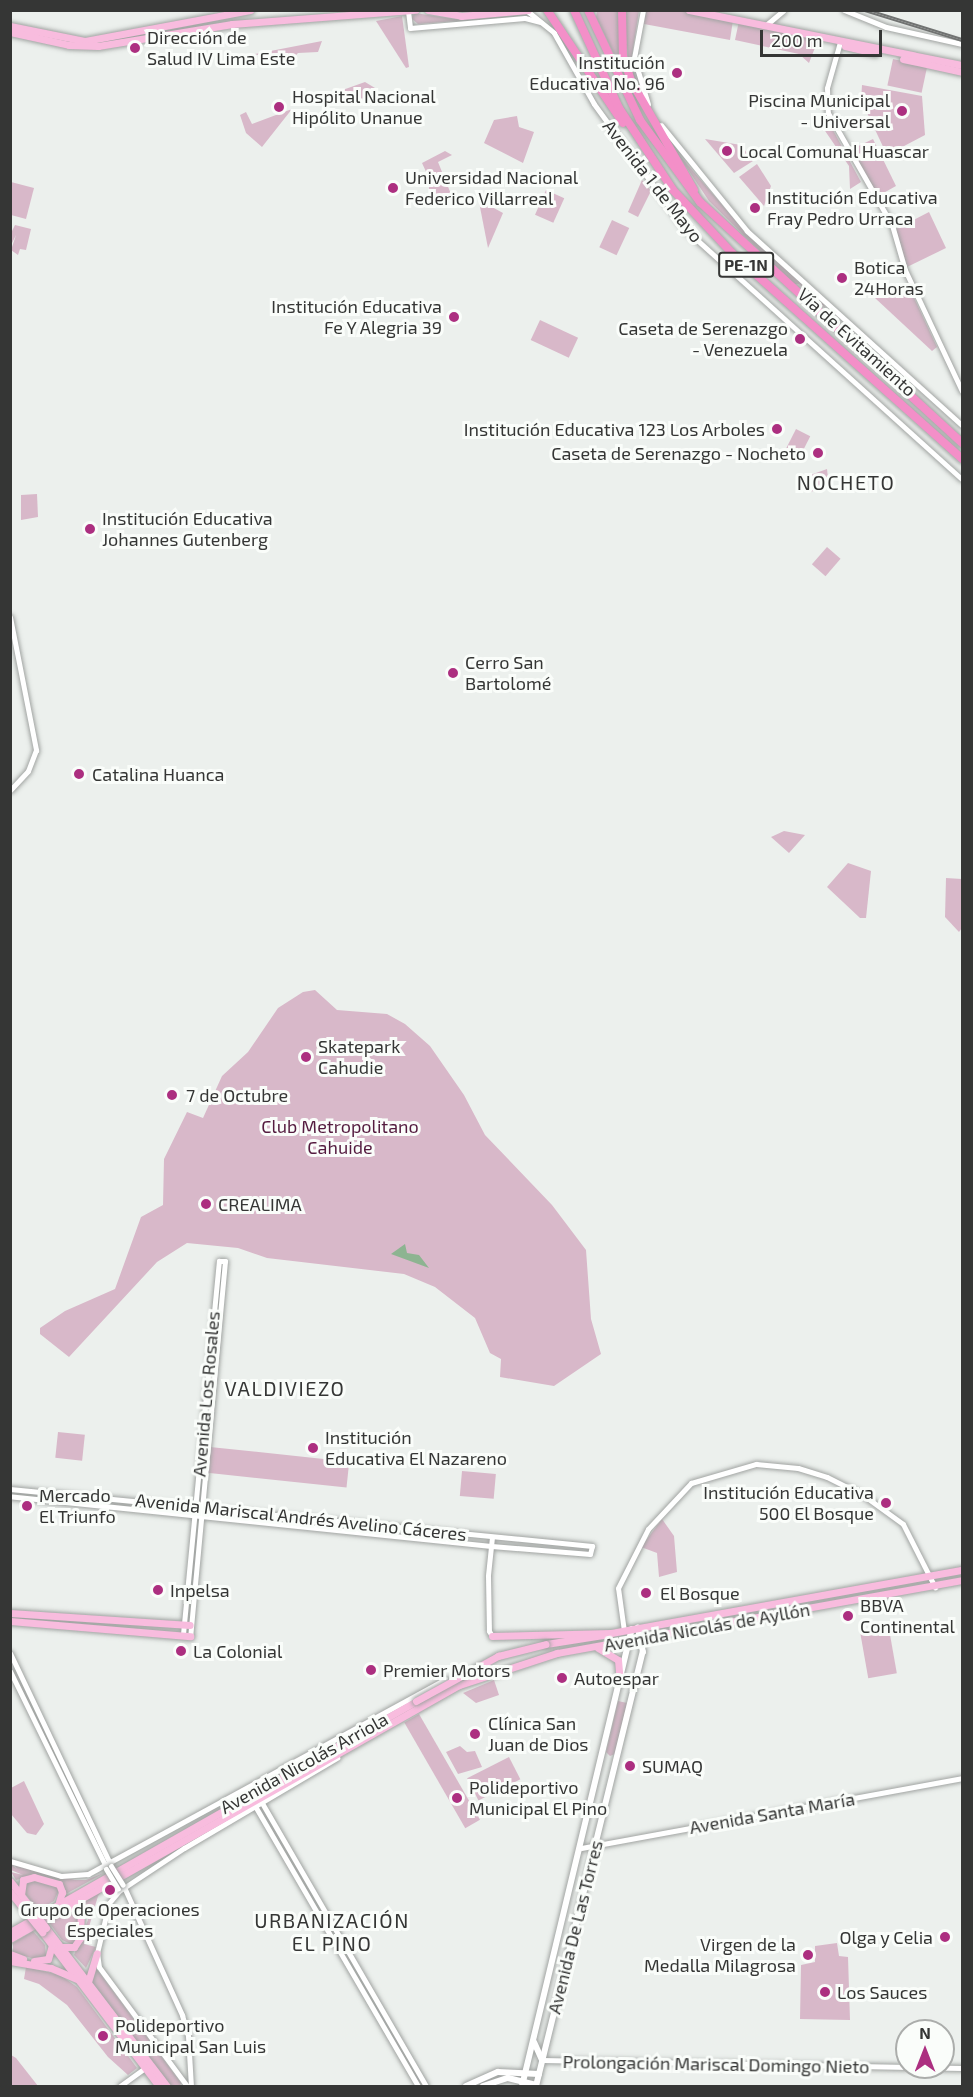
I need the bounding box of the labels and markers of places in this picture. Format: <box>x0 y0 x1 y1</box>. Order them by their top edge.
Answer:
place label: Dirección de Salud IV Lima Este <box>147 27 296 70</box>
marker: Dirección de Salud IV Lima Este <box>128 41 142 55</box>
place label: Institución Educativa No. 96 <box>529 52 665 94</box>
marker: Institución Educativa No. 96 <box>670 66 684 80</box>
place label: Hospital Nacional Hipólito Unanue <box>292 86 436 128</box>
place label: Piscina Municipal - Universal <box>748 90 890 132</box>
marker: Hospital Nacional Hipólito Unanue <box>270 98 288 116</box>
marker: Piscina Municipal - Universal <box>895 104 909 118</box>
place label: Local Comunal Huascar <box>739 140 930 162</box>
marker: Local Comunal Huascar <box>720 144 734 158</box>
place label: Universidad Nacional Federico Villarreal <box>405 167 578 210</box>
marker: Universidad Nacional Federico Villarreal <box>386 181 400 195</box>
place label: Institución Educativa Fray Pedro Urraca <box>767 187 938 230</box>
marker: Institución Educativa Fray Pedro Urraca <box>748 201 762 215</box>
place label: Botica 24Horas <box>854 257 924 300</box>
marker: Botica 24Horas <box>835 271 849 285</box>
place label: Institución Educativa Fe Y Alegria 39 <box>271 296 442 338</box>
marker: Institución Educativa Fe Y Alegria 39 <box>447 310 461 324</box>
place label: Caseta de Serenazgo - Venezuela <box>618 318 788 360</box>
marker: Caseta de Serenazgo - Venezuela <box>793 332 807 346</box>
place label: Institución Educativa 123 Los Arboles <box>463 418 765 440</box>
marker: Institución Educativa 123 Los Arboles <box>770 422 784 436</box>
place label: Caseta de Serenazgo - Nocheto <box>551 442 806 464</box>
marker: Caseta de Serenazgo - Nocheto <box>811 446 825 460</box>
place label: Institución Educativa Johannes Gutenberg <box>102 508 273 550</box>
marker: Institución Educativa Johannes Gutenberg <box>83 522 97 536</box>
place label: Cerro San Bartolomé <box>465 652 551 694</box>
marker: Cerro San Bartolomé <box>446 666 460 680</box>
place label: Catalina Huanca <box>92 763 224 785</box>
marker: Catalina Huanca <box>70 765 88 783</box>
place label: Skatepark Cahudie <box>318 1036 400 1078</box>
marker: Skatepark Cahudie <box>299 1050 313 1064</box>
place label: 7 de Octubre <box>186 1084 288 1106</box>
marker: 7 de Octubre <box>163 1086 181 1104</box>
place label: CREALIMA <box>218 1193 302 1215</box>
marker: CREALIMA <box>199 1197 213 1211</box>
place label: Institución Educativa El Nazareno <box>325 1427 507 1470</box>
marker: Institución Educativa El Nazareno <box>306 1441 320 1455</box>
place label: Institución Educativa 500 El Bosque <box>703 1482 874 1524</box>
place label: Mercado El Triunfo <box>39 1485 117 1528</box>
marker: Institución Educativa 500 El Bosque <box>879 1496 893 1510</box>
marker: Mercado El Triunfo <box>20 1499 34 1513</box>
place label: Inpelsa <box>170 1579 230 1601</box>
place label: El Bosque <box>660 1582 740 1604</box>
marker: Inpelsa <box>151 1583 165 1597</box>
marker: El Bosque <box>637 1584 655 1602</box>
place label: BBVA Continental <box>860 1595 955 1638</box>
marker: BBVA Continental <box>841 1609 855 1623</box>
place label: La Colonial <box>193 1640 282 1662</box>
marker: La Colonial <box>174 1644 188 1658</box>
place label: Premier Motors <box>383 1659 511 1681</box>
marker: Premier Motors <box>364 1663 378 1677</box>
place label: Autoespar <box>574 1667 659 1689</box>
marker: Autoespar <box>555 1671 569 1685</box>
place label: Clínica San Juan de Dios <box>488 1713 589 1756</box>
marker: Clínica San Juan de Dios <box>466 1725 484 1743</box>
place label: SUMAQ <box>642 1755 703 1777</box>
marker: SUMAQ <box>623 1759 637 1773</box>
place label: Polideportivo Municipal El Pino <box>469 1777 608 1820</box>
marker: Polideportivo Municipal El Pino <box>450 1791 464 1805</box>
marker: Grupo de Operaciones Especiales <box>103 1883 117 1897</box>
place label: Grupo de Operaciones Especiales <box>20 1899 200 1942</box>
place label: Olga y Celia <box>839 1926 933 1948</box>
marker: Olga y Celia <box>938 1930 952 1944</box>
place label: Virgen de la Medalla Milagrosa <box>644 1934 796 1976</box>
marker: Virgen de la Medalla Milagrosa <box>801 1948 815 1962</box>
place label: Los Sauces <box>837 1981 927 2003</box>
marker: Los Sauces <box>818 1985 832 1999</box>
place label: Polideportivo Municipal San Luis <box>115 2015 266 2058</box>
marker: Polideportivo Municipal San Luis <box>96 2029 110 2043</box>

